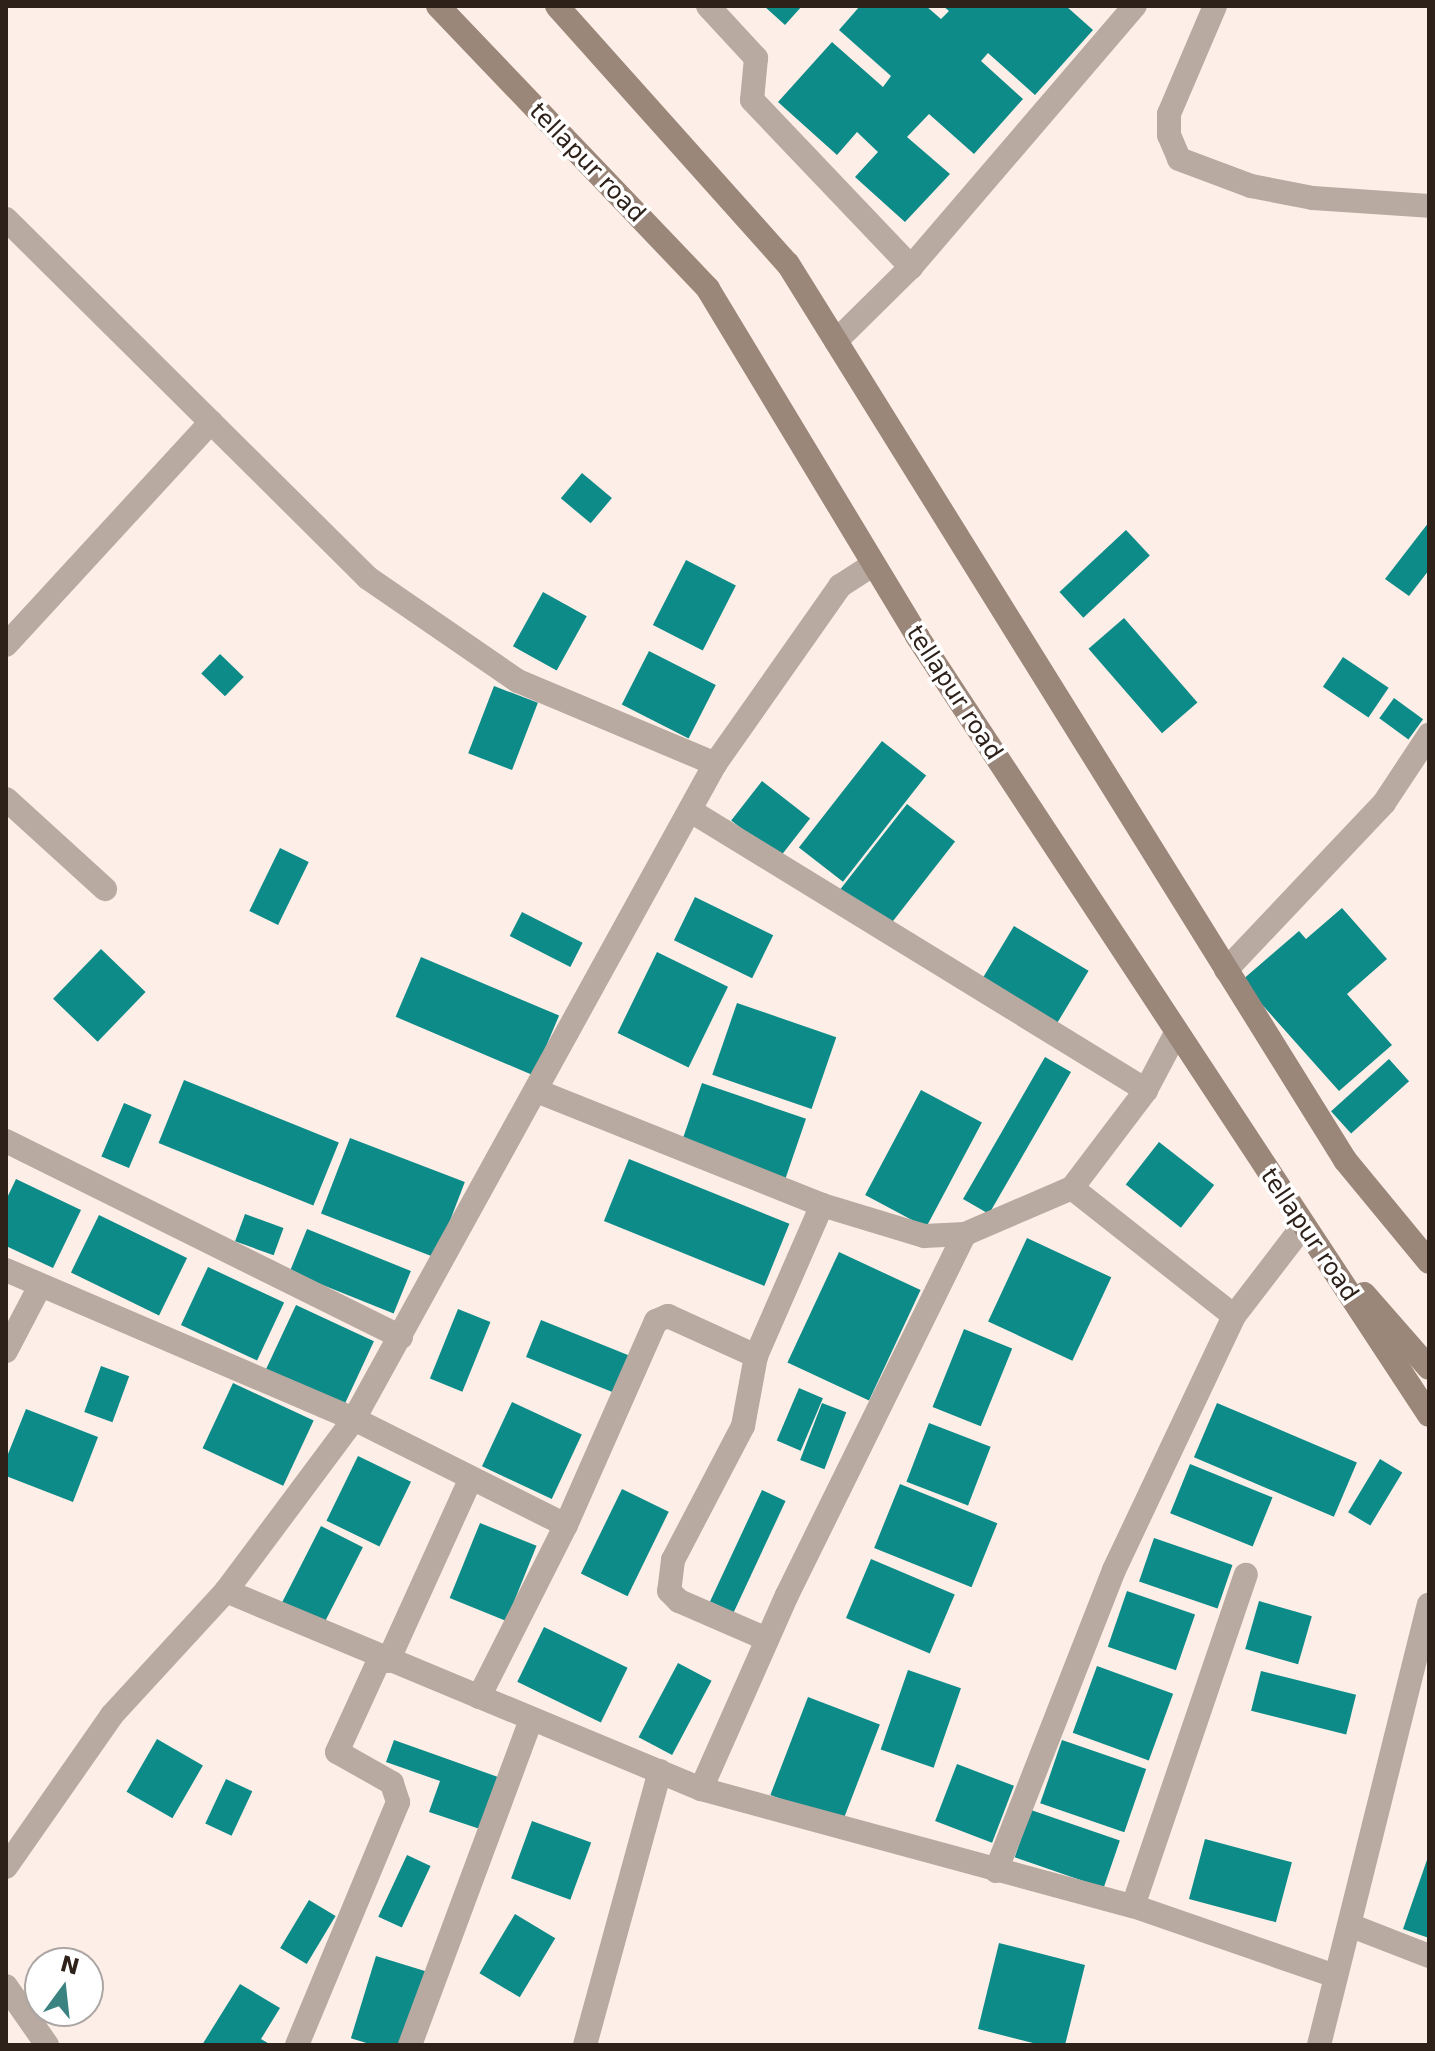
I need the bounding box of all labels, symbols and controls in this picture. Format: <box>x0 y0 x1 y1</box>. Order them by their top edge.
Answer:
street label: tellapur road <box>523 98 651 228</box>
street label: tellapur road <box>900 621 1008 765</box>
street label: tellapur road <box>1254 1163 1364 1307</box>
north arrow <box>24 1947 104 2027</box>
text: N <box>58 1951 82 1980</box>

